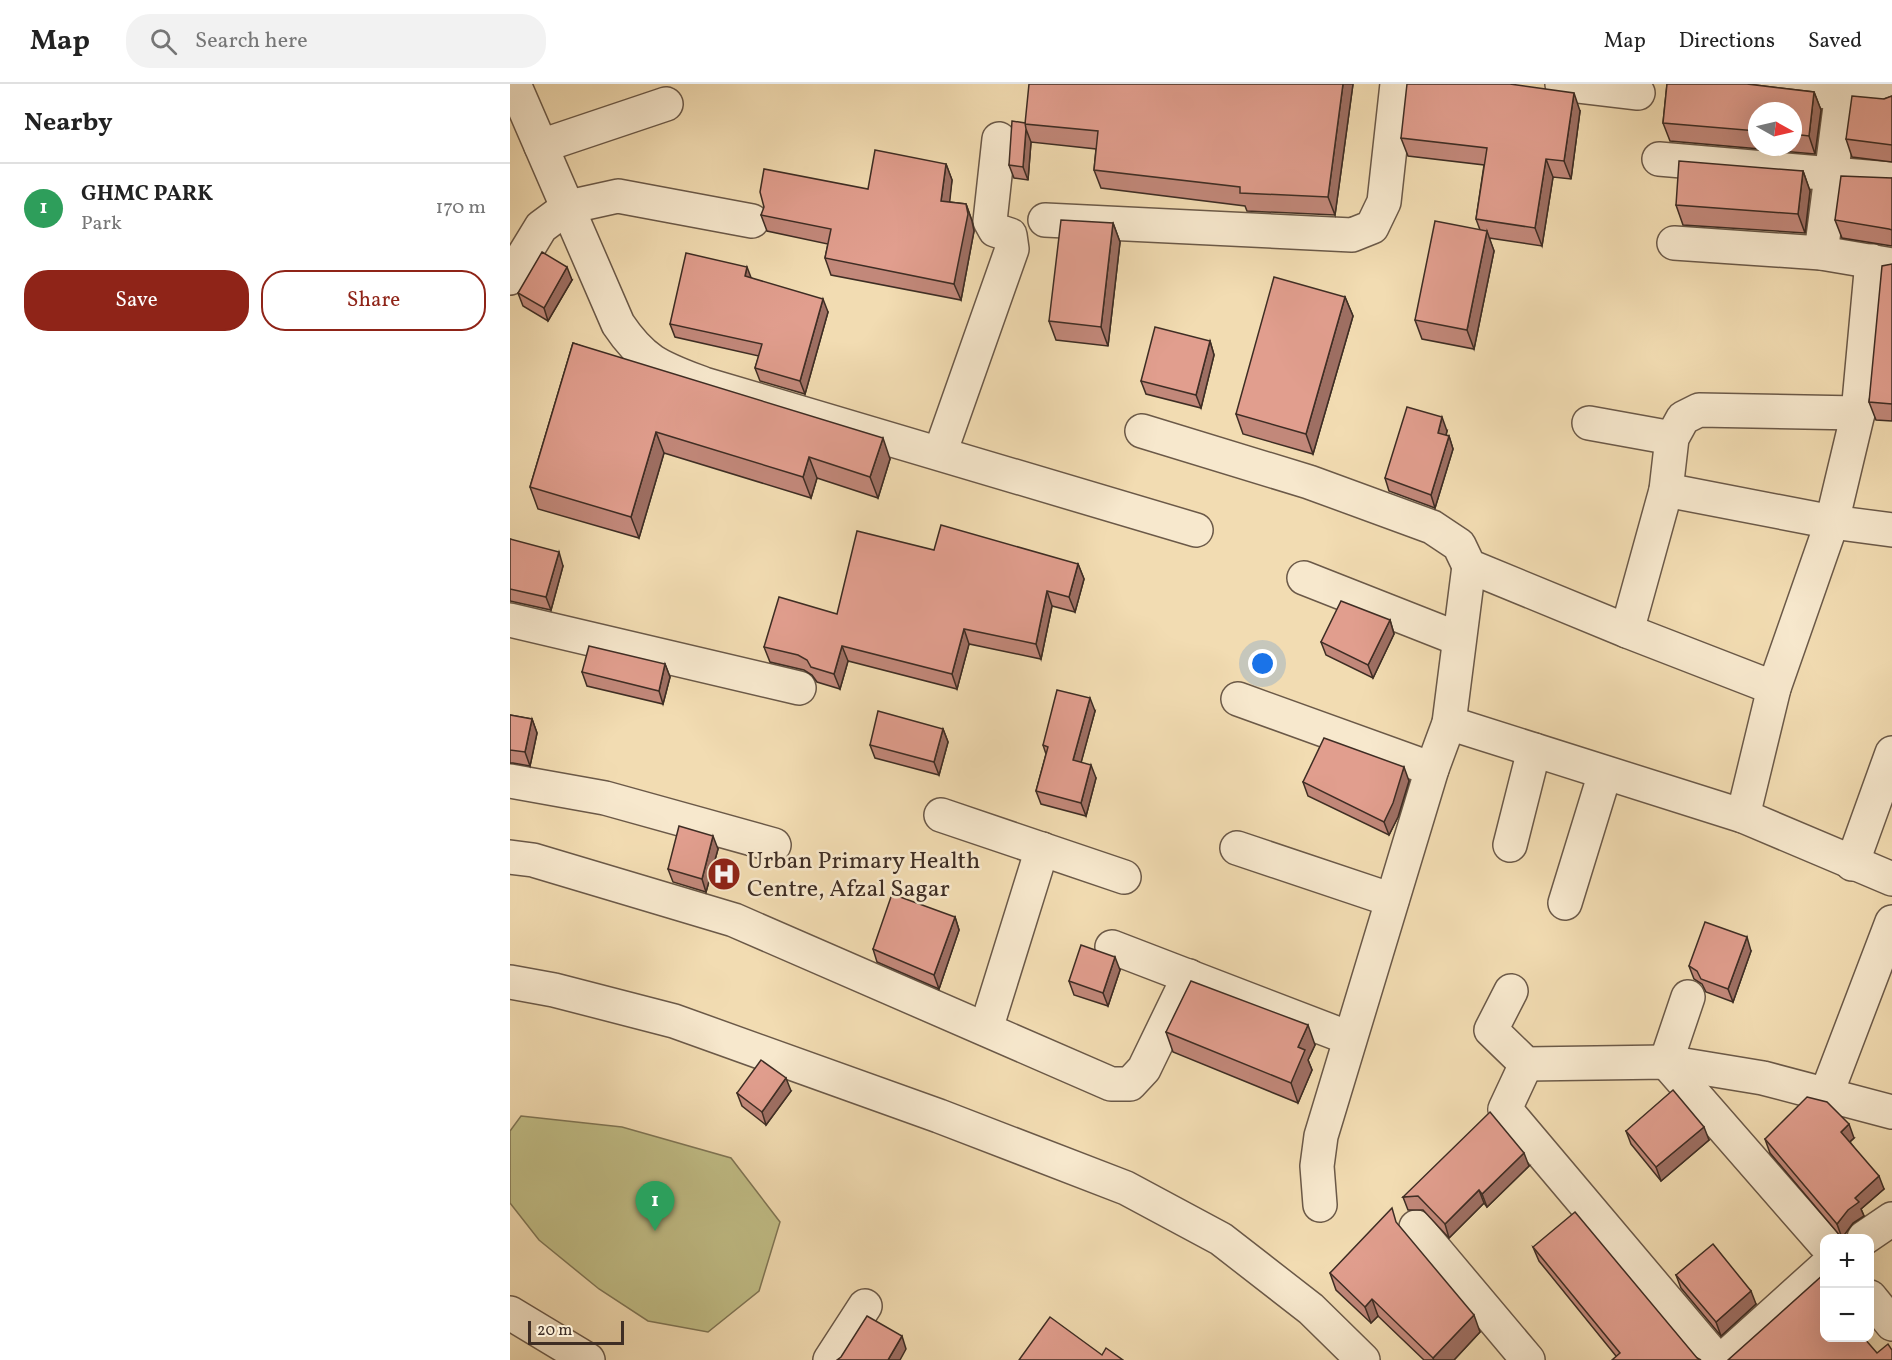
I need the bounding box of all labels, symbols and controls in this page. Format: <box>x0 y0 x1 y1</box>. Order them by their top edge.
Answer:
search box <box>126 14 546 68</box>
text: Map <box>30 22 90 61</box>
icon: search <box>147 25 180 58</box>
text: Search here <box>195 26 308 57</box>
text: Map <box>1604 27 1646 56</box>
text: Directions <box>1679 27 1775 56</box>
text: Saved <box>1808 27 1862 56</box>
north arrow <box>1748 102 1802 156</box>
text: Nearby <box>24 105 113 141</box>
text: GHMC PARK <box>81 179 213 210</box>
text: 1 <box>39 194 48 222</box>
text: 170 m <box>436 194 486 222</box>
text: Park <box>81 210 122 238</box>
button: Save <box>24 270 249 331</box>
button: Share <box>261 270 486 331</box>
your location <box>1248 649 1277 678</box>
place label: Urban Primary Health Centre, Afzal Sagar <box>747 845 980 907</box>
hospital icon: Urban Primary Health Centre, Afzal Sagar <box>706 856 742 892</box>
pin: 1 <box>636 1182 674 1231</box>
map controls <box>1820 1234 1874 1342</box>
button: + <box>1820 1234 1874 1288</box>
button: − <box>1820 1288 1874 1342</box>
scale bar <box>528 1318 624 1346</box>
text: 20 m <box>537 1320 572 1342</box>

